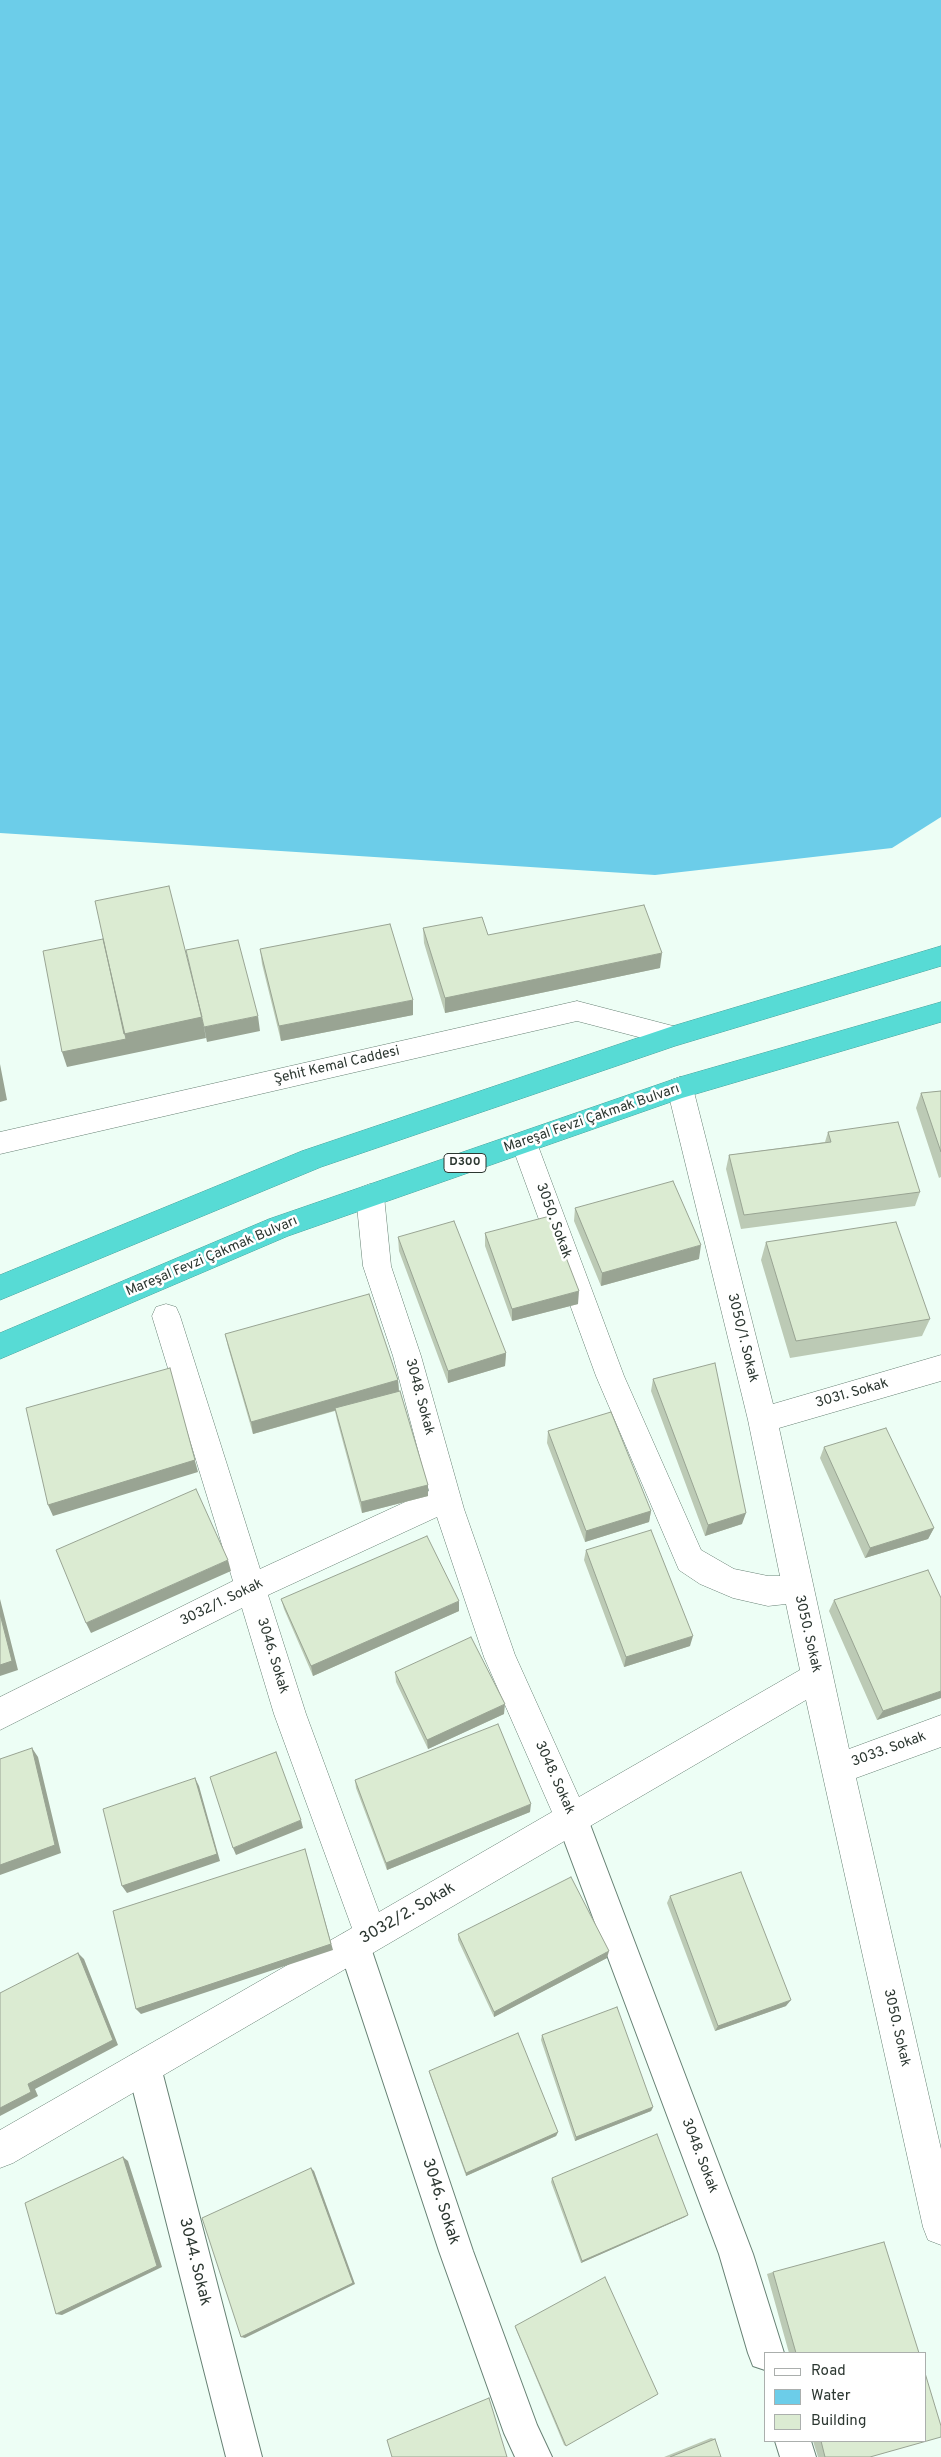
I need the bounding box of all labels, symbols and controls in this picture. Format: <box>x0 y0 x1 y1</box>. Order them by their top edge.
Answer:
street label: Şehit Kemal Caddesi <box>273 1043 401 1089</box>
street label: Mareşal Fevzi Çakmak Bulvarı <box>502 1081 682 1157</box>
road number: D300 <box>444 1154 486 1172</box>
street label: 3050. Sokak <box>532 1181 574 1261</box>
street label: Mareşal Fevzi Çakmak Bulvarı <box>124 1213 300 1301</box>
street label: 3050/1. Sokak <box>723 1292 761 1384</box>
street label: 3048. Sokak <box>401 1357 437 1437</box>
street label: 3031. Sokak <box>814 1376 890 1412</box>
street label: 3032/1. Sokak <box>178 1576 266 1630</box>
street label: 3050. Sokak <box>790 1594 824 1674</box>
street label: 3046. Sokak <box>252 1616 292 1696</box>
street label: 3033. Sokak <box>849 1729 929 1771</box>
street label: 3048. Sokak <box>530 1739 578 1817</box>
street label: 3032/2. Sokak <box>357 1879 459 1949</box>
street label: 3050. Sokak <box>879 1988 913 2068</box>
street label: 3048. Sokak <box>677 2116 721 2196</box>
street label: 3046. Sokak <box>417 2156 463 2248</box>
street label: 3044. Sokak <box>174 2216 214 2308</box>
legend <box>764 2352 926 2442</box>
text: Road <box>811 2362 846 2381</box>
text: Water <box>811 2387 850 2406</box>
text: Building <box>811 2412 866 2431</box>

